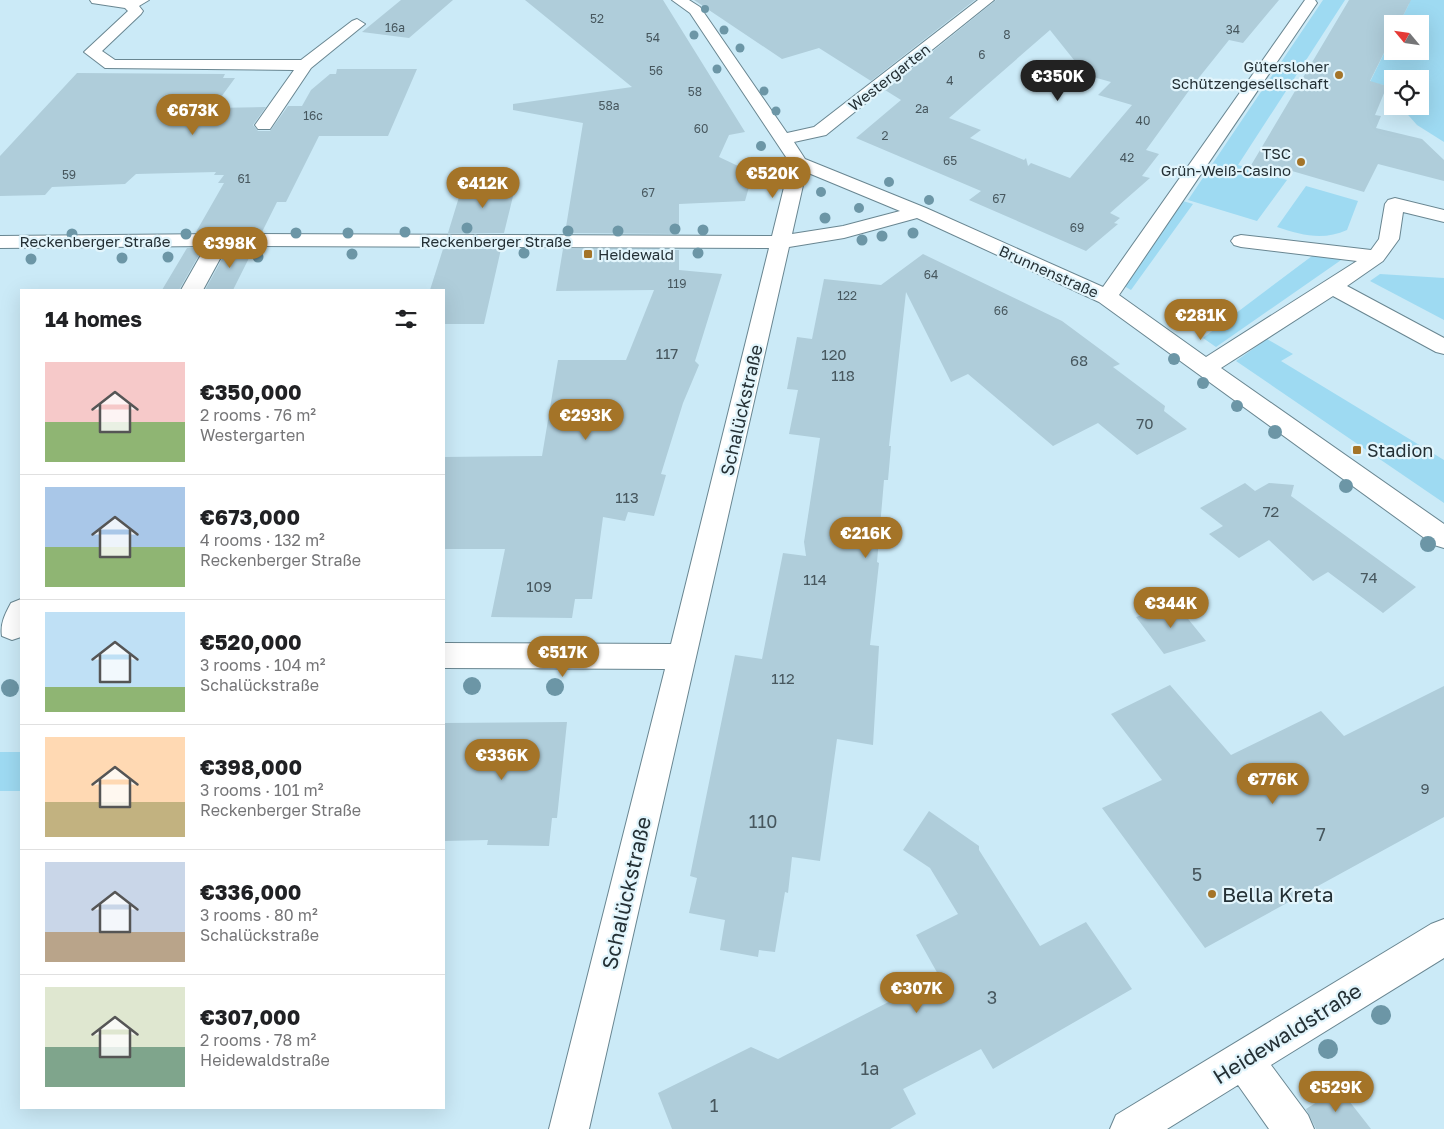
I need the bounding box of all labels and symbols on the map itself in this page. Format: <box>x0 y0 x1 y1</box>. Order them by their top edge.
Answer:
house number: 52 <box>590 11 604 26</box>
north arrow <box>1384 15 1429 60</box>
house number: 16a <box>385 20 405 35</box>
house number: 34 <box>1226 22 1240 37</box>
house number: 8 <box>1003 27 1011 42</box>
house number: 54 <box>646 30 660 45</box>
street label: Westergarten <box>845 40 933 114</box>
house number: 6 <box>978 47 986 62</box>
place label: Gütersloher Schützengesellschaft <box>1171 57 1329 92</box>
pin: €350K <box>1023 59 1093 102</box>
house number: 56 <box>649 63 663 78</box>
marker: Gütersloher Schützengesellschaft <box>1333 69 1345 81</box>
house number: 4 <box>946 73 954 88</box>
house number: 58 <box>688 84 702 99</box>
pin: €673K <box>158 94 228 136</box>
house number: 58a <box>598 98 620 113</box>
house number: 2a <box>915 101 929 116</box>
house number: 16c <box>303 108 323 123</box>
house number: 40 <box>1136 113 1150 128</box>
house number: 60 <box>694 121 708 136</box>
house number: 2 <box>882 128 889 143</box>
place label: TSC Grün-Weiß-Casino <box>1161 144 1291 179</box>
house number: 42 <box>1120 150 1134 165</box>
house number: 65 <box>943 153 957 168</box>
pin: €520K <box>738 156 808 199</box>
marker: TSC Grün-Weiß-Casino <box>1295 156 1307 168</box>
pin: €412K <box>448 166 518 209</box>
house number: 59 <box>62 167 76 182</box>
house number: 61 <box>237 171 251 186</box>
house number: 67 <box>641 185 655 200</box>
house number: 67 <box>992 191 1006 206</box>
house number: 69 <box>1070 220 1084 235</box>
pin: €398K <box>195 226 265 269</box>
street label: Reckenberger Straße <box>19 232 171 250</box>
street label: Reckenberger Straße <box>420 232 572 250</box>
street label: Brunnenstraße <box>997 241 1102 301</box>
place label: Heidewald <box>598 245 674 263</box>
marker: Heidewald <box>582 248 594 260</box>
house number: 64 <box>924 267 938 282</box>
house number: 119 <box>668 276 686 291</box>
house number: 122 <box>837 288 857 303</box>
pin: €281K <box>1166 298 1236 341</box>
house number: 66 <box>994 303 1008 318</box>
street label: Schalückstraße <box>715 342 767 478</box>
house number: 117 <box>656 344 678 362</box>
house number: 120 <box>821 345 847 363</box>
house number: 68 <box>1070 351 1088 369</box>
house number: 118 <box>831 366 855 384</box>
pin: €293K <box>551 398 621 441</box>
house number: 70 <box>1136 414 1154 432</box>
place label: Stadion <box>1367 439 1433 461</box>
marker: Stadion <box>1351 444 1363 456</box>
house number: 113 <box>615 488 639 506</box>
house number: 72 <box>1263 502 1279 520</box>
pin: €216K <box>831 516 901 559</box>
house number: 74 <box>1360 568 1378 586</box>
house number: 114 <box>803 570 827 588</box>
house number: 109 <box>526 577 552 595</box>
pin: €344K <box>1136 586 1206 629</box>
pin: €517K <box>528 636 598 678</box>
house number: 112 <box>771 669 795 687</box>
pin: €336K <box>467 738 537 781</box>
pin: €776K <box>1238 762 1308 805</box>
house number: 9 <box>1420 779 1430 797</box>
house number: 110 <box>749 810 777 832</box>
street label: Schalückstraße <box>596 814 656 972</box>
house number: 7 <box>1316 823 1326 845</box>
house number: 5 <box>1192 863 1202 885</box>
place label: Bella Kreta <box>1222 881 1334 907</box>
marker: Bella Kreta <box>1206 888 1218 900</box>
pin: €307K <box>882 972 952 1014</box>
street label: Heidewaldstraße <box>1208 977 1366 1089</box>
house number: 3 <box>987 986 997 1008</box>
house number: 1a <box>861 1057 879 1079</box>
pin: €529K <box>1301 1070 1371 1113</box>
house number: 1 <box>710 1094 719 1116</box>

